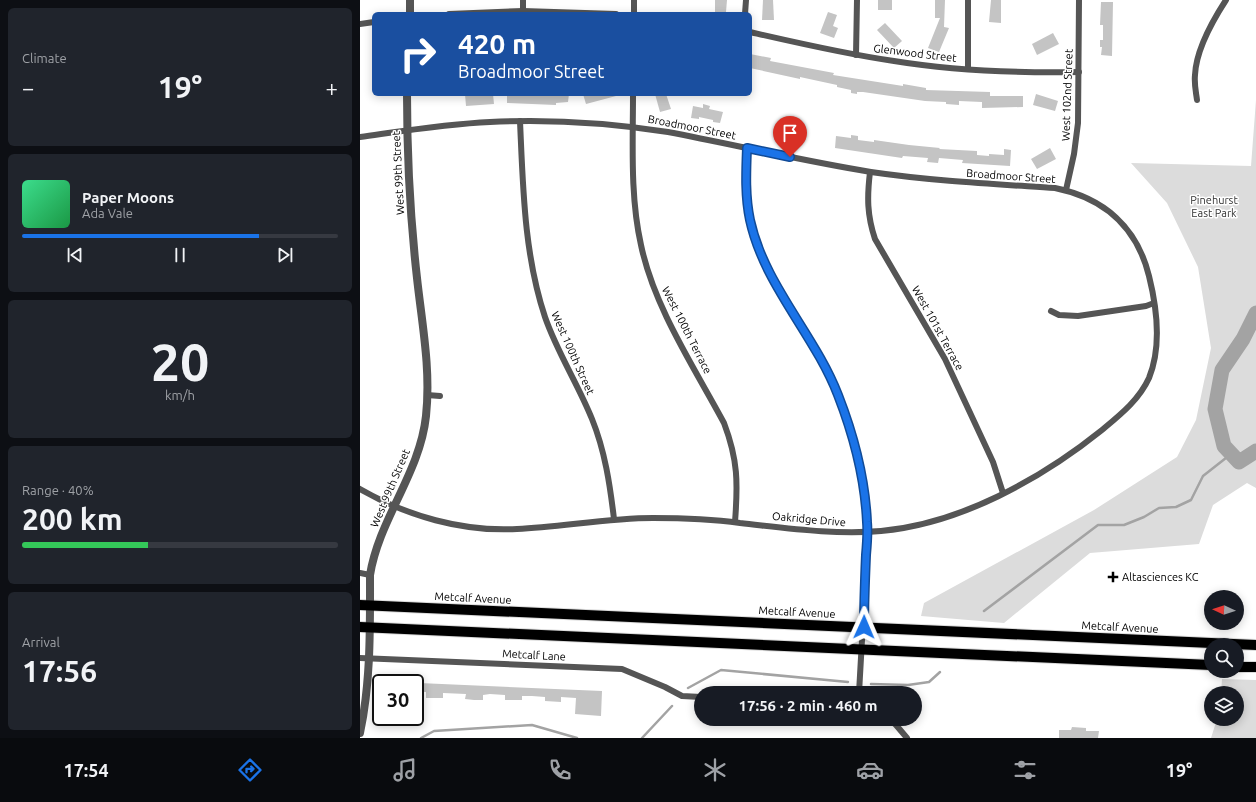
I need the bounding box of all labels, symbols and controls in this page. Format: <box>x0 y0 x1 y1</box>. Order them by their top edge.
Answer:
icon: right <box>392 28 444 80</box>
text: 420 m <box>458 28 536 59</box>
street label: Glenwood Street <box>873 42 958 64</box>
street label: West 102nd Street <box>1059 48 1075 141</box>
text: Climate <box>22 51 67 65</box>
text: Broadmoor Street <box>458 61 604 81</box>
text: 19° <box>158 70 202 104</box>
text: − <box>22 75 34 100</box>
text: + <box>326 75 338 100</box>
street label: Broadmoor Street <box>647 113 738 142</box>
pin <box>773 116 807 157</box>
icon: arrive <box>779 122 801 144</box>
street label: West 99th Street <box>390 130 406 215</box>
street label: Broadmoor Street <box>966 167 1057 185</box>
text: Paper Moons <box>82 189 174 206</box>
park label: Pinehurst East Park <box>1190 194 1238 219</box>
text: Ada Vale <box>82 206 133 220</box>
icon: previous <box>64 244 86 266</box>
icon: pause <box>169 244 191 266</box>
icon: next <box>274 244 296 266</box>
street label: West 100th Terrace <box>660 284 714 376</box>
street label: West 101st Terrace <box>910 284 966 372</box>
street label: West 100th Street <box>549 309 597 397</box>
text: 20 <box>151 333 209 391</box>
text: km/h <box>165 388 195 402</box>
street label: West 99th Street <box>368 446 412 529</box>
text: Range · 40% <box>22 483 94 497</box>
text: 200 km <box>22 502 123 536</box>
street label: Oakridge Drive <box>772 510 846 528</box>
marker: Altasciences KC <box>1107 571 1119 583</box>
place label: Altasciences KC <box>1122 571 1199 583</box>
street label: Metcalf Avenue <box>434 590 512 606</box>
north arrow <box>1204 590 1244 630</box>
map controls <box>1204 590 1244 726</box>
street label: Metcalf Avenue <box>758 604 836 620</box>
position arrow <box>843 606 885 648</box>
street label: Metcalf Avenue <box>1081 619 1159 635</box>
text: Arrival <box>22 635 60 649</box>
button: search <box>1204 638 1244 678</box>
street label: Metcalf Lane <box>502 647 566 663</box>
text: 17:56 <box>22 654 97 688</box>
speed limit sign: 30 <box>372 674 424 726</box>
button: layers <box>1204 686 1244 726</box>
text: 17:56 · 2 min · 460 m <box>739 697 877 714</box>
icon: directions <box>236 756 264 784</box>
icon: music <box>391 756 419 784</box>
icon: phone <box>546 756 574 784</box>
icon: climate <box>701 756 729 784</box>
icon: car <box>856 756 884 784</box>
icon: filters <box>1011 756 1039 784</box>
text: 17:54 <box>64 760 109 780</box>
text: 19° <box>1166 760 1192 780</box>

